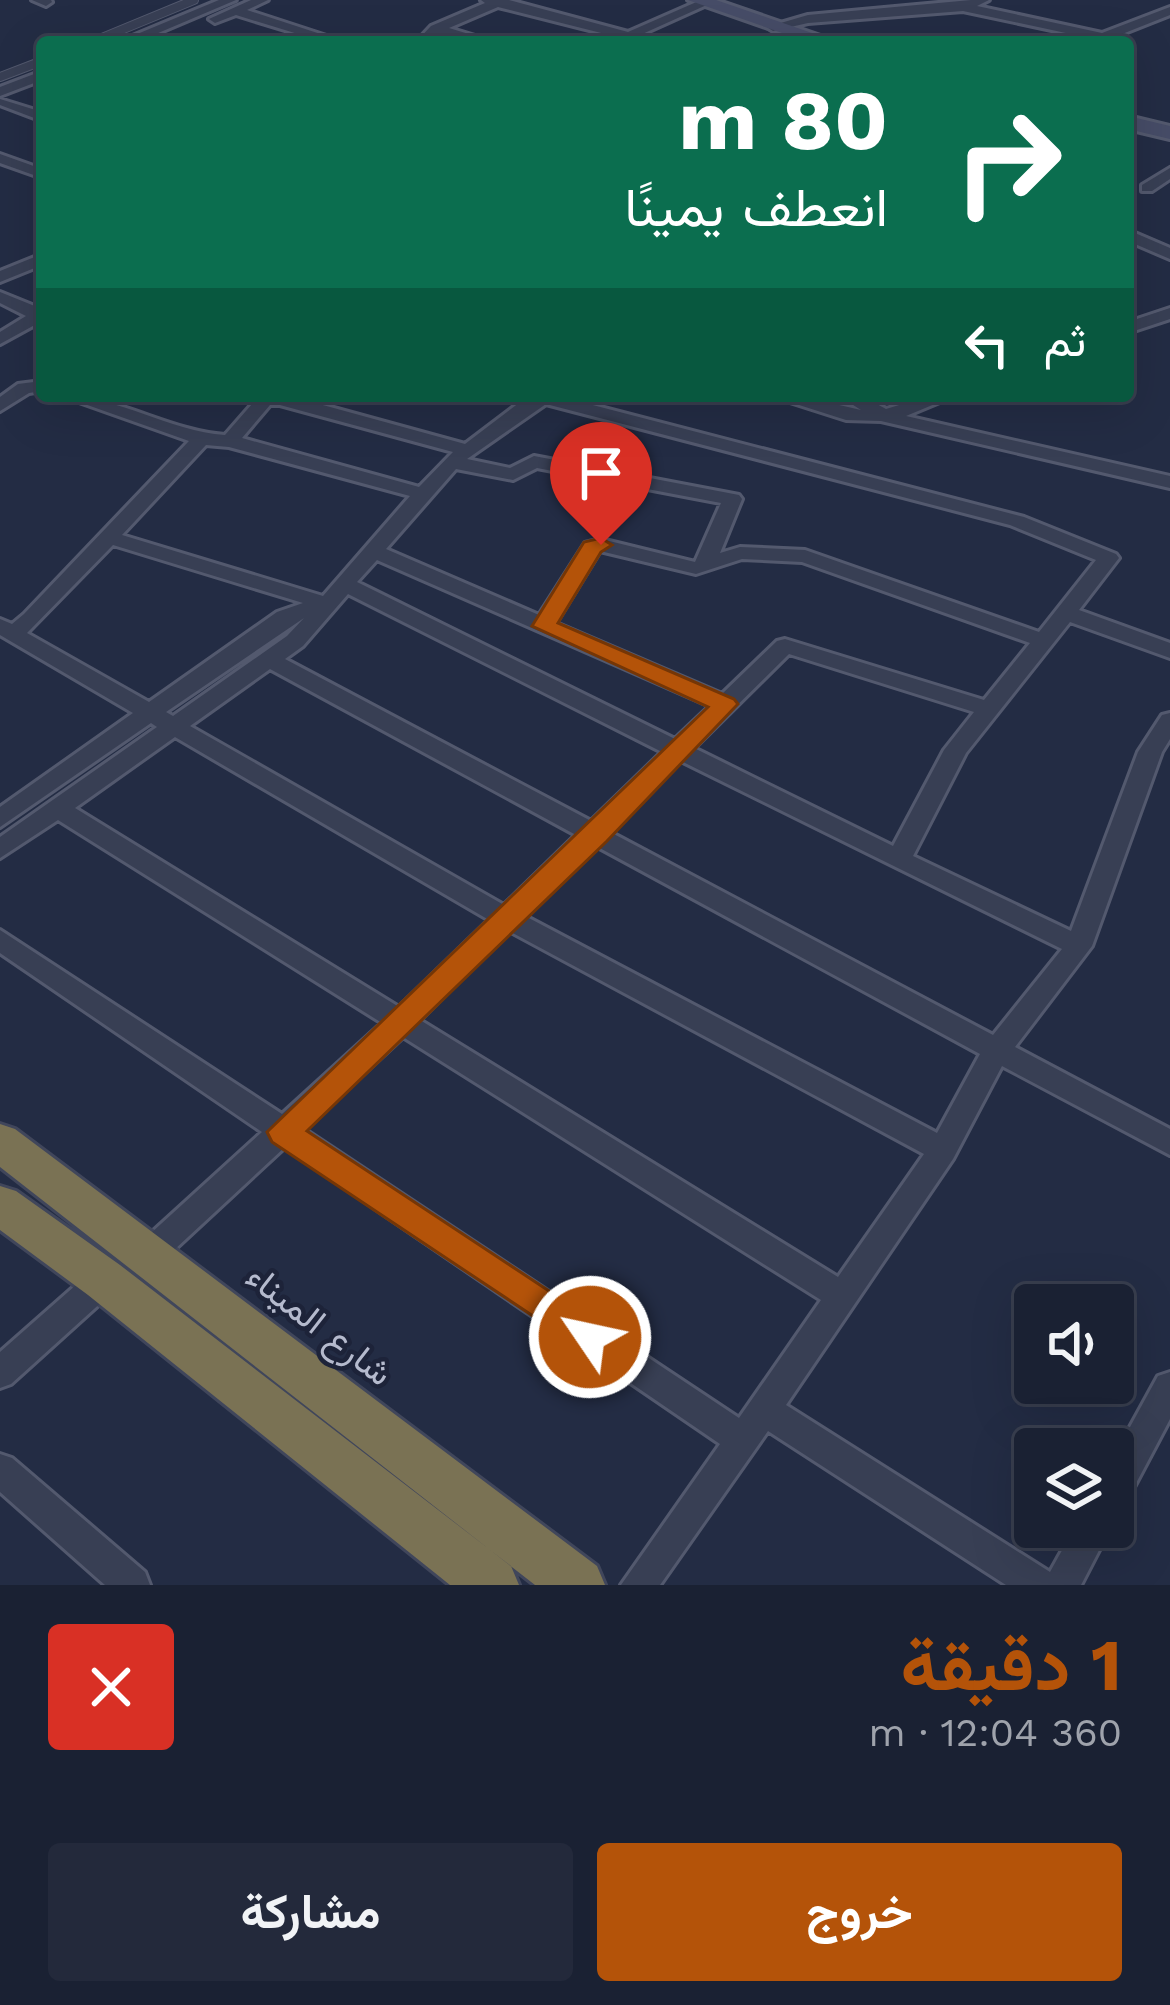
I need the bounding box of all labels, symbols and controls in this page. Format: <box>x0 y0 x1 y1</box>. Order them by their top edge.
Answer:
text: 80 m <box>678 71 888 169</box>
icon: right <box>930 84 1086 240</box>
text: انعطف يمينًا <box>624 176 888 239</box>
icon: left <box>954 312 1020 378</box>
text: ثم <box>1044 314 1086 367</box>
pin <box>550 422 652 545</box>
icon: arrive <box>568 440 634 506</box>
street label: شارع الميناء <box>236 1255 401 1397</box>
position arrow <box>527 1274 653 1400</box>
map controls <box>1014 1284 1134 1548</box>
button: sound <box>1014 1284 1134 1404</box>
button: layers <box>1014 1428 1134 1548</box>
text: 1 دقيقة <box>901 1623 1122 1707</box>
button: close <box>48 1624 174 1750</box>
text: 360 m · 12:04 <box>869 1710 1122 1755</box>
button: مشاركة <box>48 1843 573 1981</box>
button: خروج <box>597 1843 1122 1981</box>

